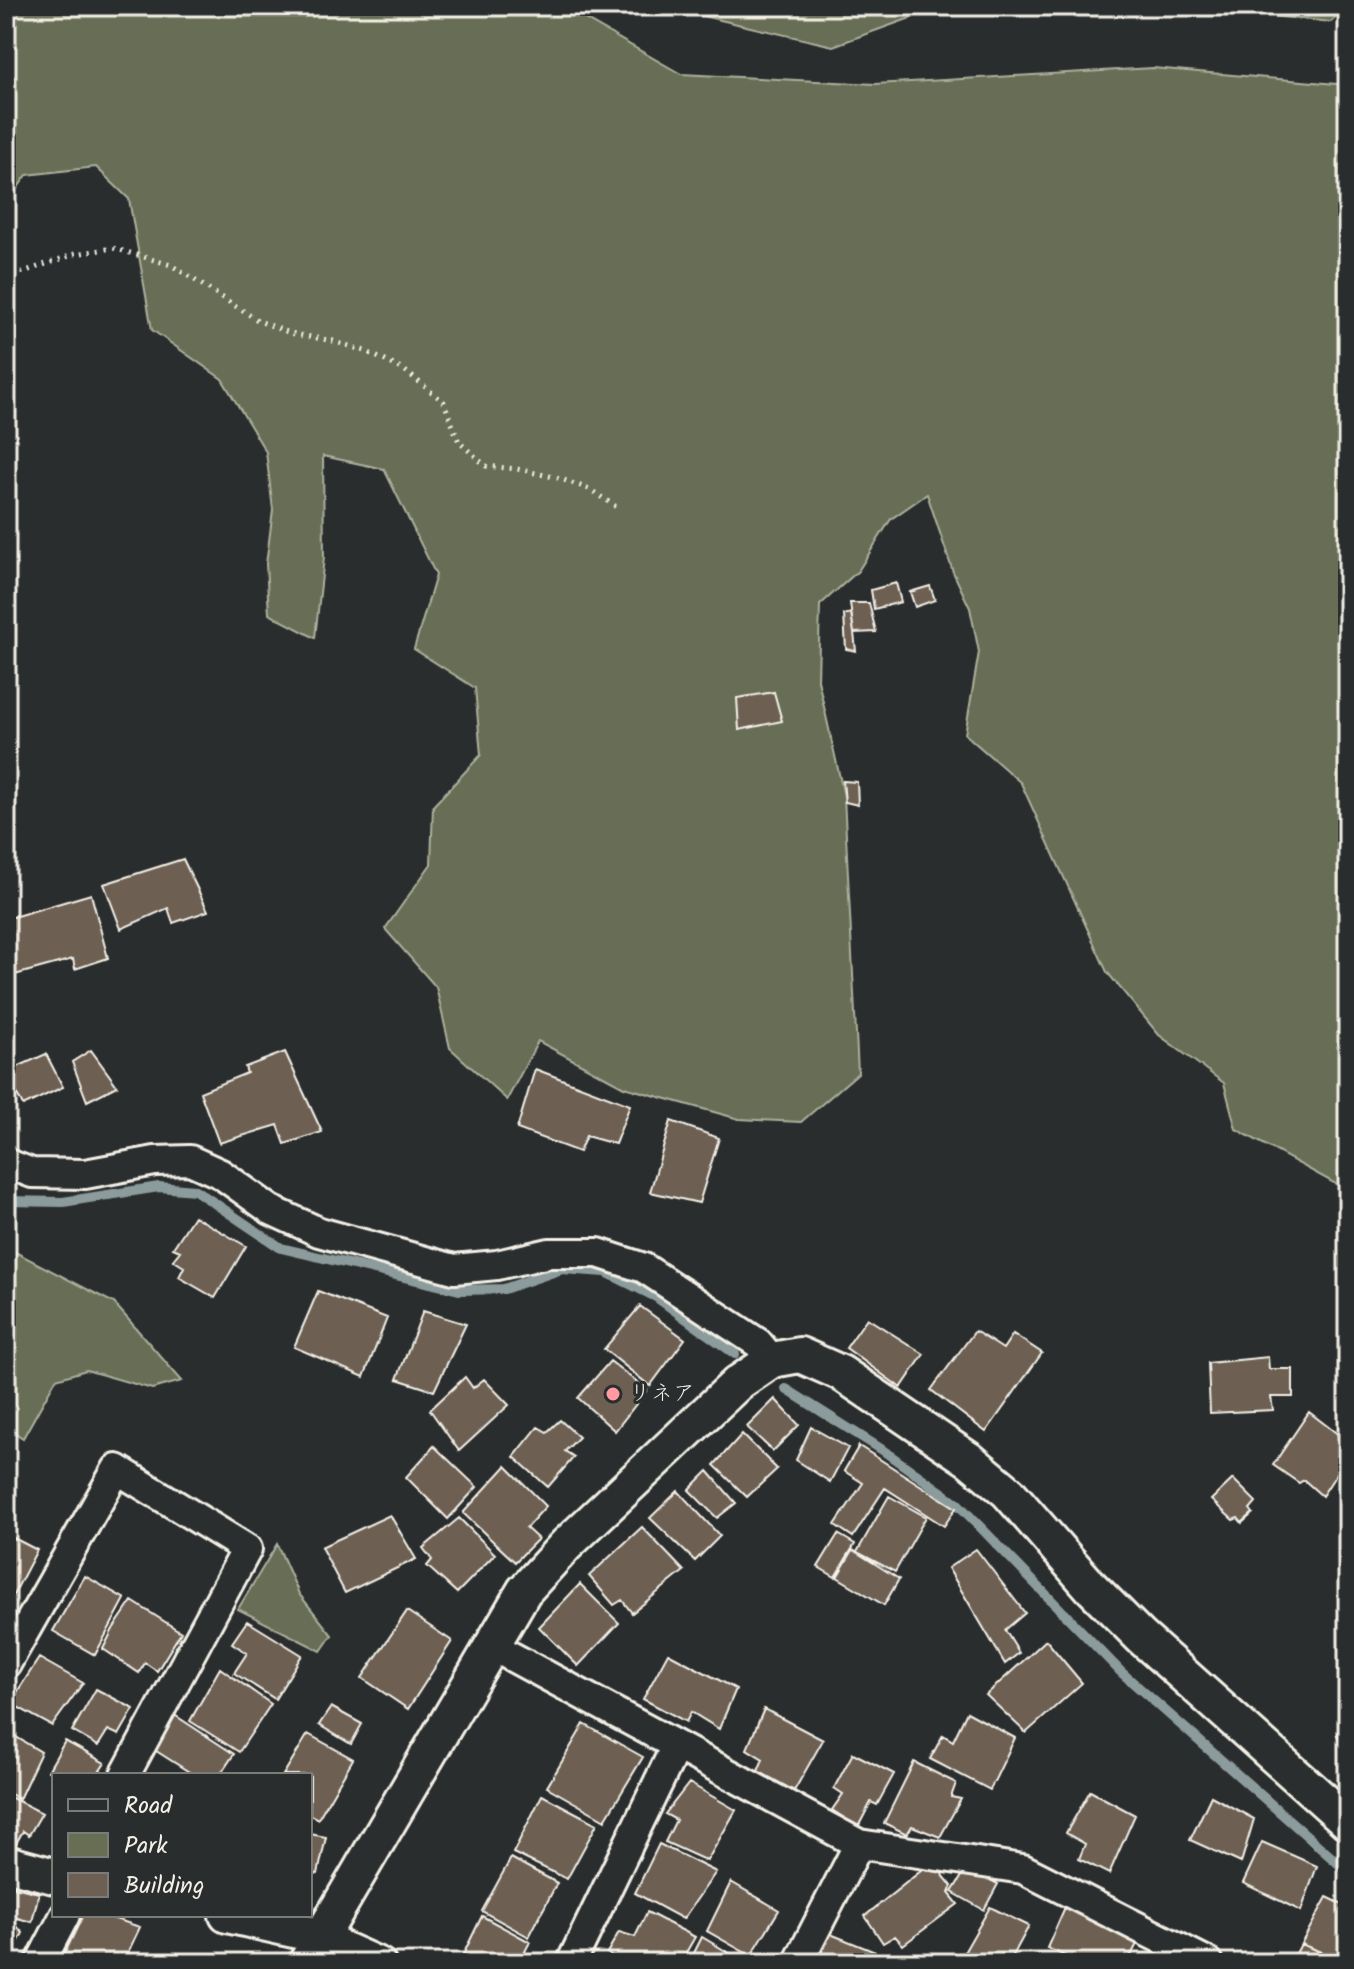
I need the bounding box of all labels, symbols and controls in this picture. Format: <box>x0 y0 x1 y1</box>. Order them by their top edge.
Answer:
place label: リネア <box>629 1377 695 1412</box>
marker: リネア <box>604 1385 622 1403</box>
legend <box>52 1773 312 1917</box>
text: Road <box>124 1787 173 1826</box>
text: Park <box>124 1827 168 1866</box>
text: Building <box>124 1867 204 1906</box>

